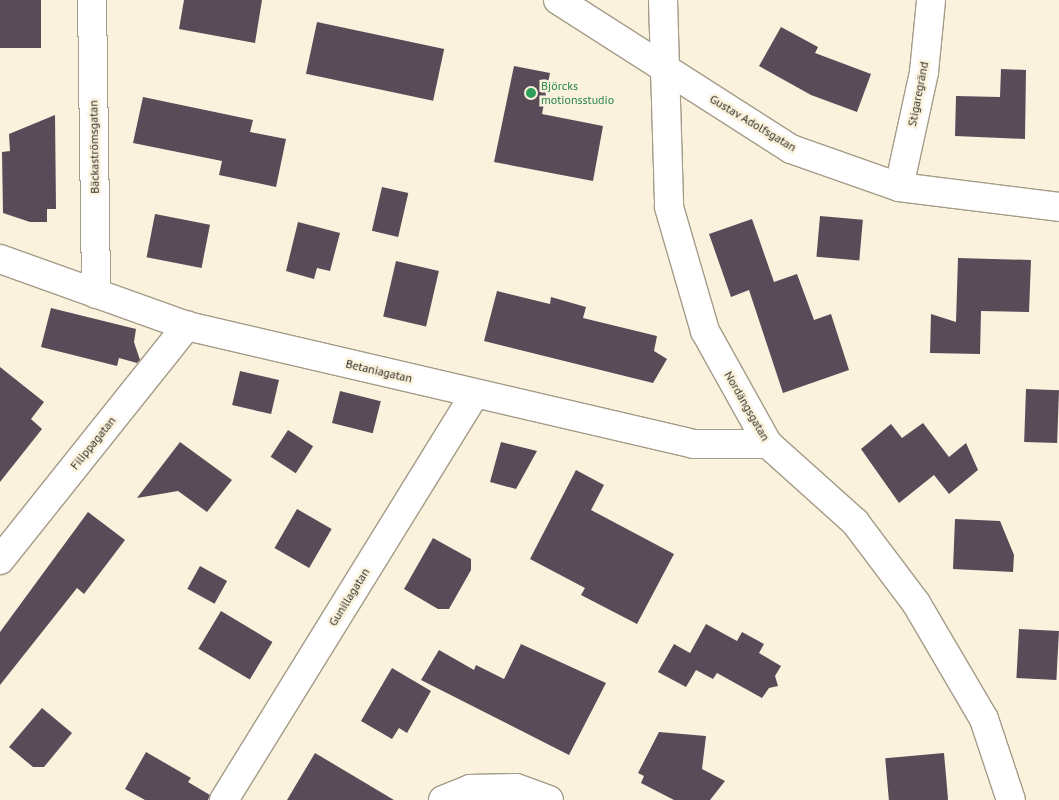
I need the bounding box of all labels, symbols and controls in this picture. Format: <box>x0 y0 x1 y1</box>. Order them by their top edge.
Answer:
street label: Stigaregränd <box>905 60 931 128</box>
place label: Björcks motionsstudio <box>541 79 614 107</box>
marker: Björcks motionsstudio <box>525 87 537 99</box>
street label: Gustav Adolfsgatan <box>707 91 799 155</box>
street label: Bäckaströmsgatan <box>86 100 102 194</box>
street label: Betaniagatan <box>344 356 414 386</box>
street label: Nordängsgatan <box>721 369 773 443</box>
street label: Filippagatan <box>67 414 119 472</box>
street label: Gunillagatan <box>326 565 372 629</box>

